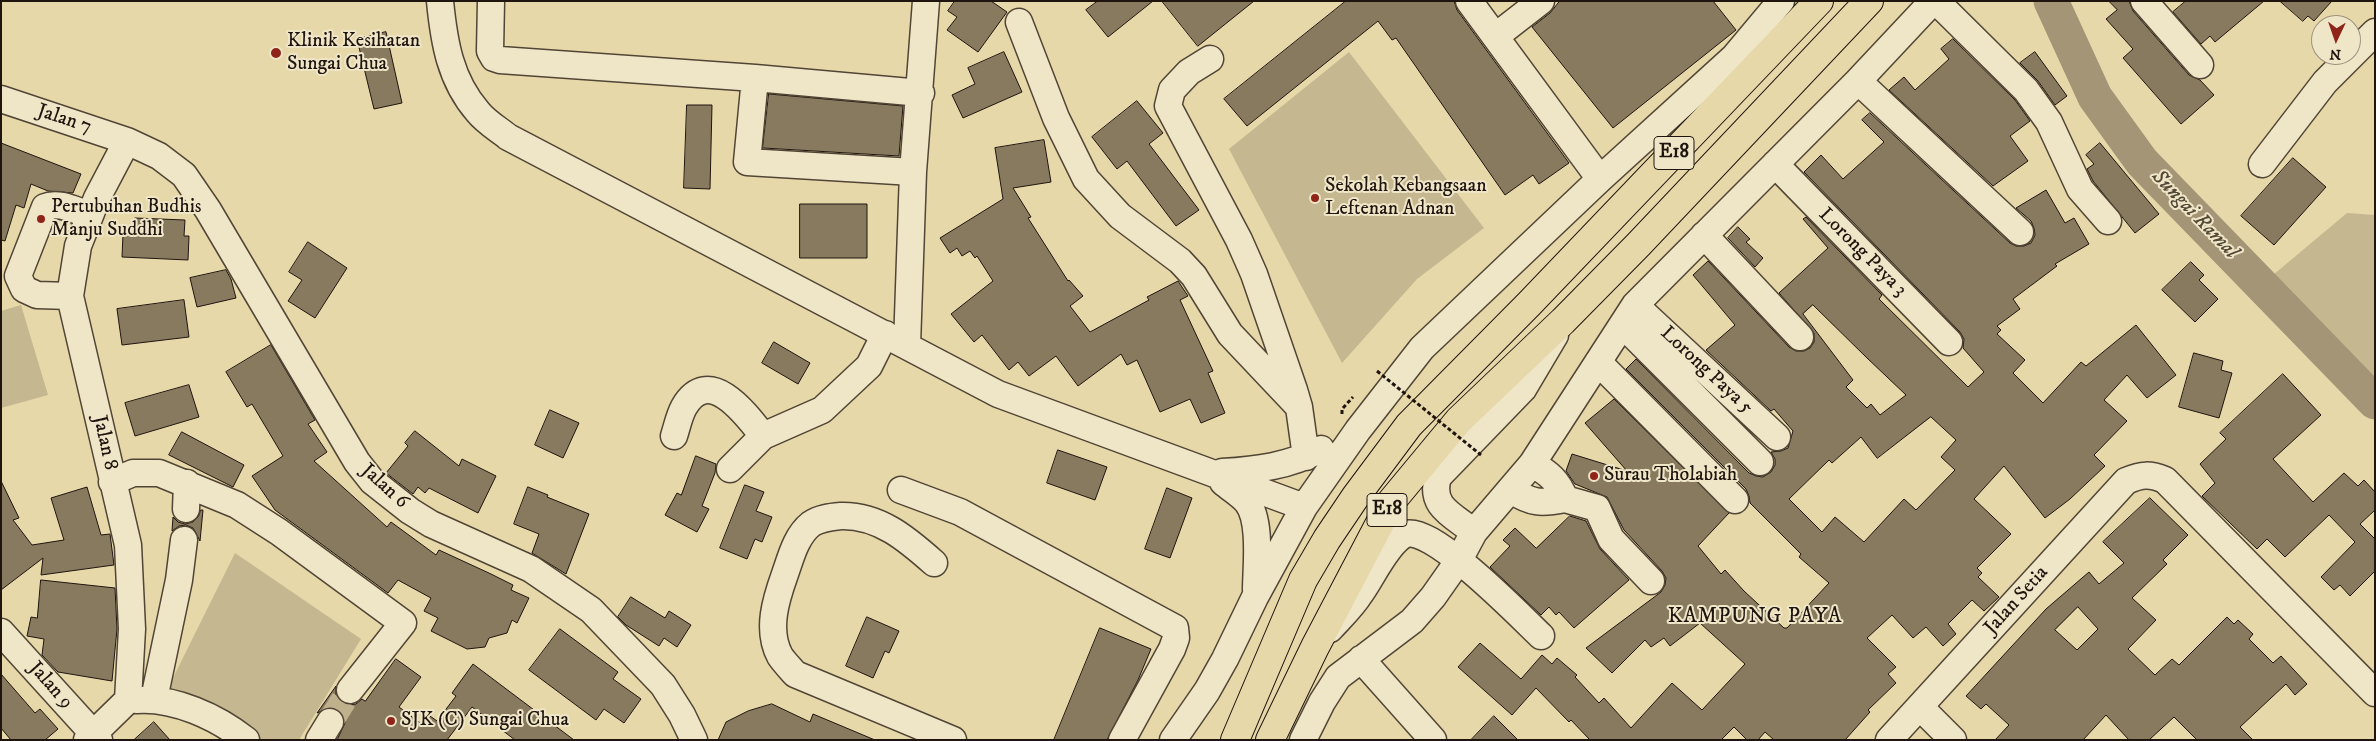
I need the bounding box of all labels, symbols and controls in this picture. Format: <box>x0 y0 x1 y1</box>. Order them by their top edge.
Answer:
north arrow <box>2311 15 2361 65</box>
place label: Klinik Kesihatan Sungai Chua <box>287 30 420 77</box>
text: N <box>2329 45 2341 63</box>
marker: Klinik Kesihatan Sungai Chua <box>269 46 283 60</box>
street label: Jalan 7 <box>34 100 94 140</box>
road number: E18 <box>1654 136 1694 170</box>
water label: Sungai Ramal <box>2145 165 2243 265</box>
place label: Sekolah Kebangsaan Leftenan Adnan <box>1325 175 1487 222</box>
marker: Sekolah Kebangsaan Leftenan Adnan <box>1309 192 1321 204</box>
place label: Pertubuhan Budhis Manju Suddhi <box>51 196 201 243</box>
street label: Lorong Paya 3 <box>1813 204 1911 302</box>
marker: Pertubuhan Budhis Manju Suddhi <box>35 213 47 225</box>
street label: Lorong Paya 5 <box>1655 322 1757 420</box>
street label: Jalan 8 <box>86 413 122 473</box>
street label: Jalan 6 <box>355 459 413 515</box>
place label: Surau Tholabiah <box>1604 464 1737 488</box>
marker: Surau Tholabiah <box>1588 470 1600 482</box>
road number: E18 <box>1367 494 1407 526</box>
street label: Jalan Setia <box>1980 562 2054 640</box>
district label: KAMPUNG PAYA <box>1666 605 1844 631</box>
street label: Jalan 9 <box>23 657 77 715</box>
place label: SJK (C) Sungai Chua <box>401 709 569 733</box>
marker: SJK (C) Sungai Chua <box>385 715 397 727</box>

